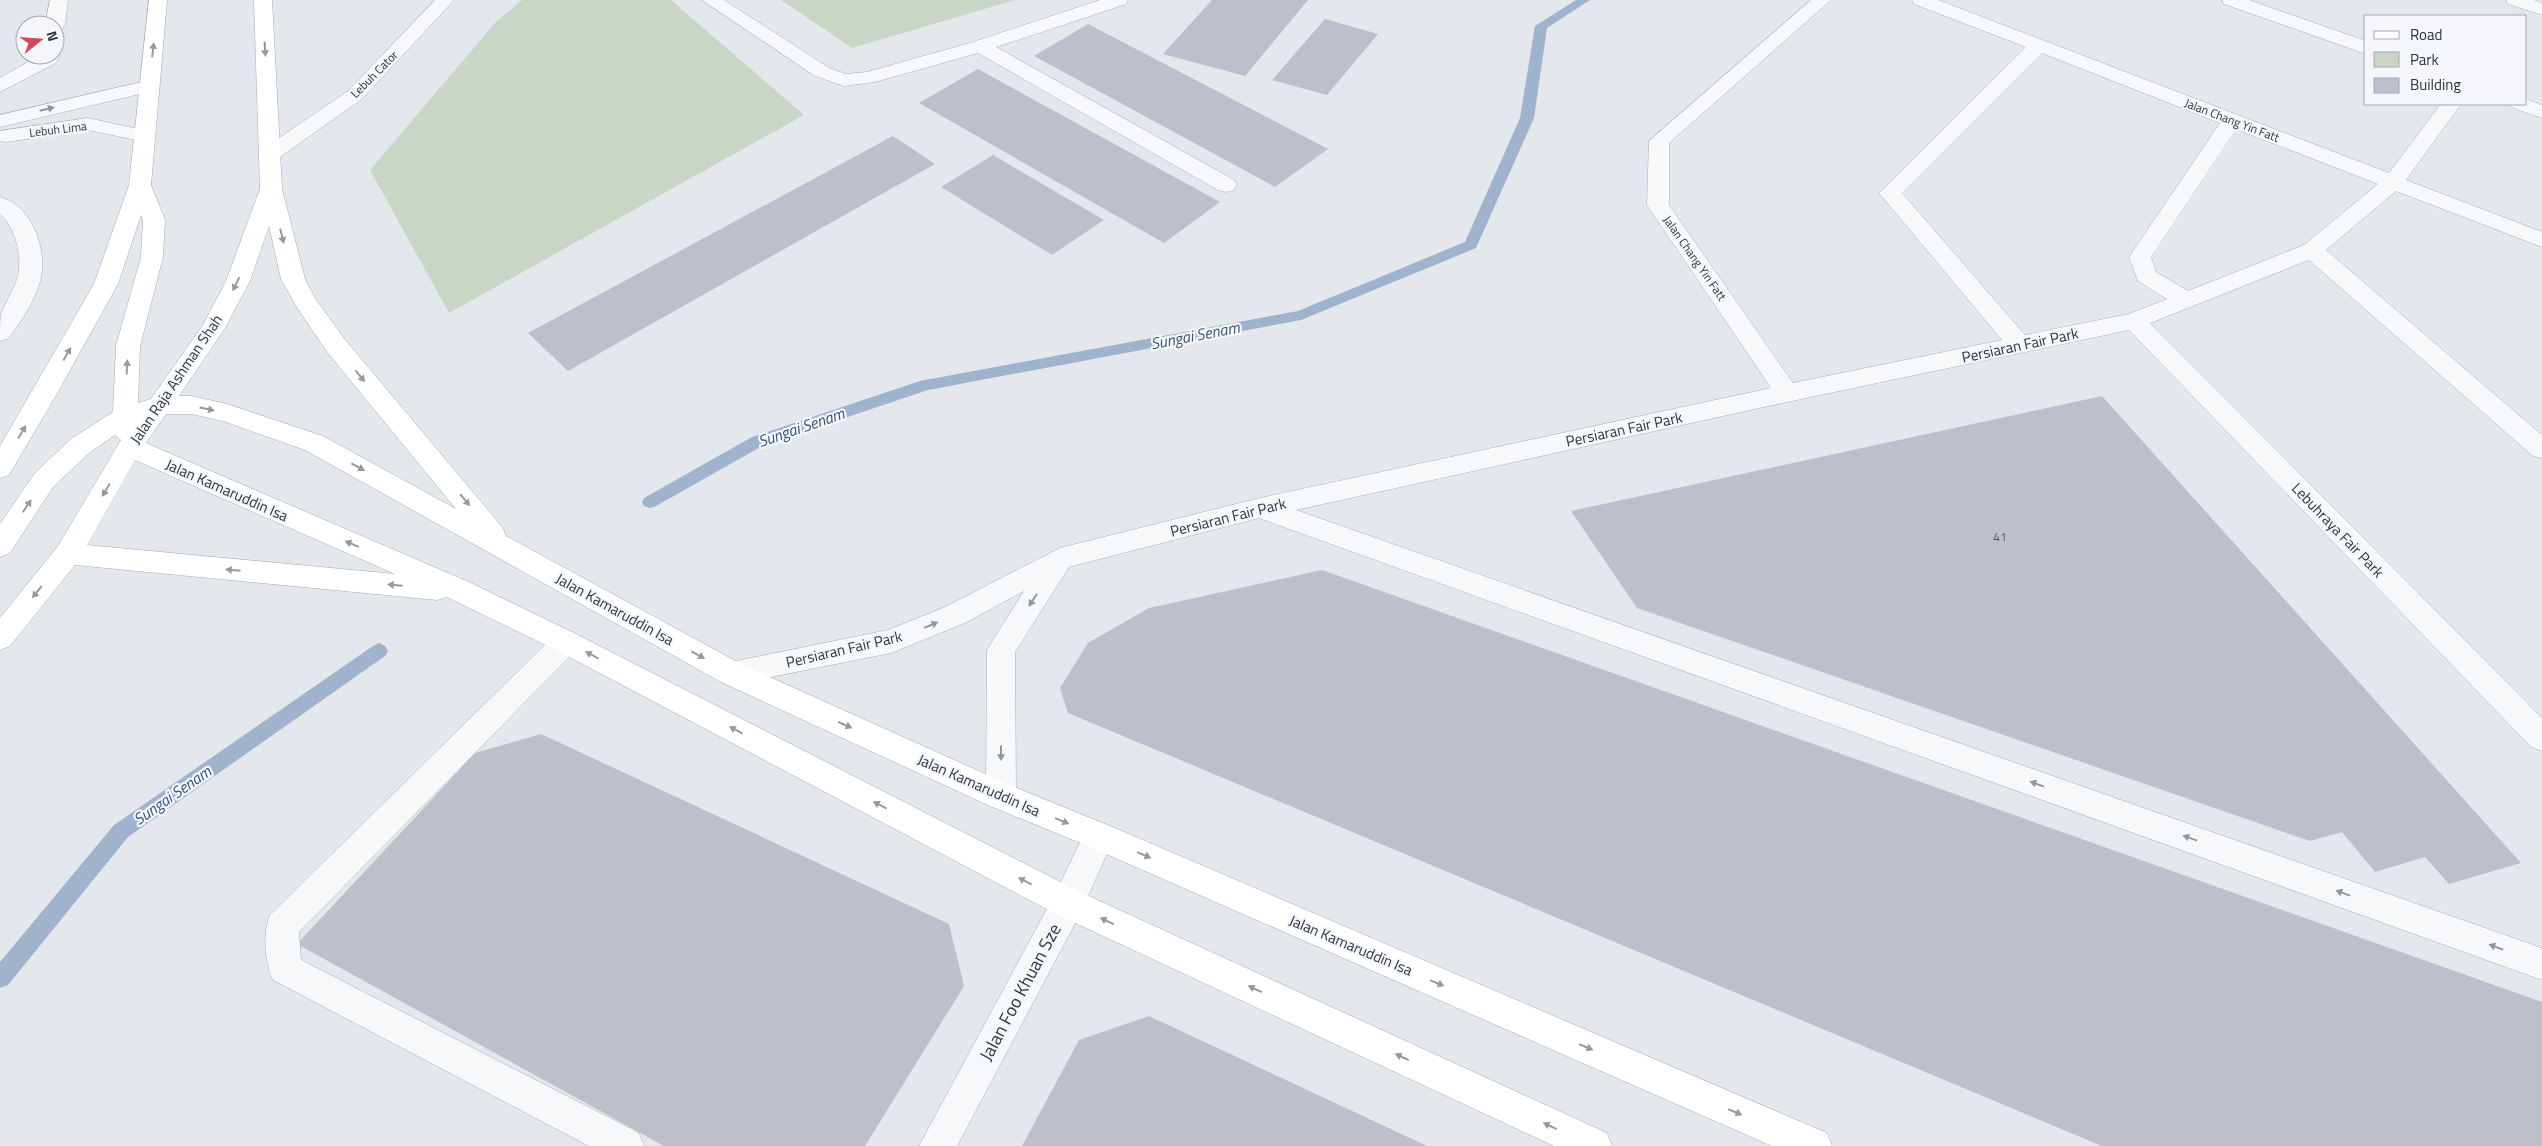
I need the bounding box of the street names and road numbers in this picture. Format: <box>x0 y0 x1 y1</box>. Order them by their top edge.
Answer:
street label: Lebuh Cator <box>346 46 402 102</box>
street label: Jalan Chang Yin Fatt <box>2182 93 2283 147</box>
street label: Lebuh Lima <box>28 116 88 142</box>
street label: Jalan Chang Yin Fatt <box>1659 212 1732 305</box>
street label: Jalan Raja Ashman Shah <box>124 309 228 449</box>
street label: Persiaran Fair Park <box>1959 321 2081 369</box>
street label: Persiaran Fair Park <box>1563 405 1685 453</box>
street label: Jalan Kamaruddin Isa <box>162 453 292 528</box>
street label: Lebuhraya Fair Park <box>2286 477 2390 583</box>
street label: Persiaran Fair Park <box>1168 491 1288 543</box>
street label: Jalan Kamaruddin Isa <box>552 567 679 651</box>
street label: Persiaran Fair Park <box>784 624 904 674</box>
street label: Jalan Kamaruddin Isa <box>914 748 1044 823</box>
street label: Jalan Kamaruddin Isa <box>1286 909 1417 982</box>
street label: Jalan Foo Khuan Sze <box>972 918 1068 1066</box>

